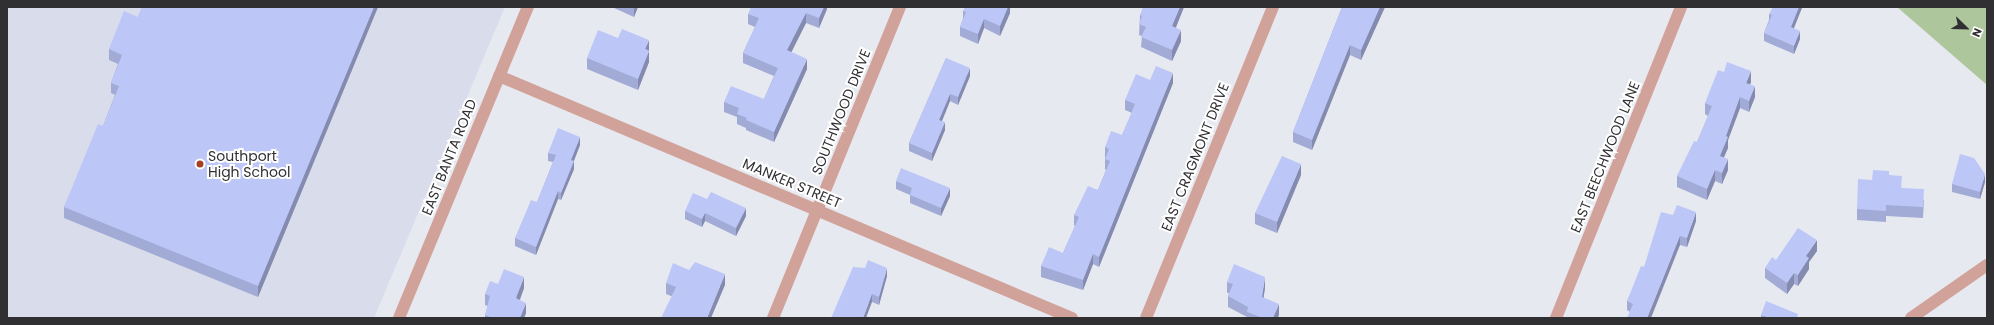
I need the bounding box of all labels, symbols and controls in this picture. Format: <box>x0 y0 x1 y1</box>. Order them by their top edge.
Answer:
north arrow <box>1946 8 1986 48</box>
text: N <box>1968 26 1986 40</box>
street label: SOUTHWOOD DRIVE <box>808 47 874 177</box>
street label: EAST BEECHWOOD LANE <box>1567 79 1643 235</box>
street label: EAST CRAGMONT DRIVE <box>1158 80 1232 234</box>
street label: EAST BANTA ROAD <box>418 97 480 217</box>
place label: Southport High School <box>208 148 290 180</box>
street label: MANKER STREET <box>740 155 844 211</box>
marker: Southport High School <box>195 159 205 169</box>

